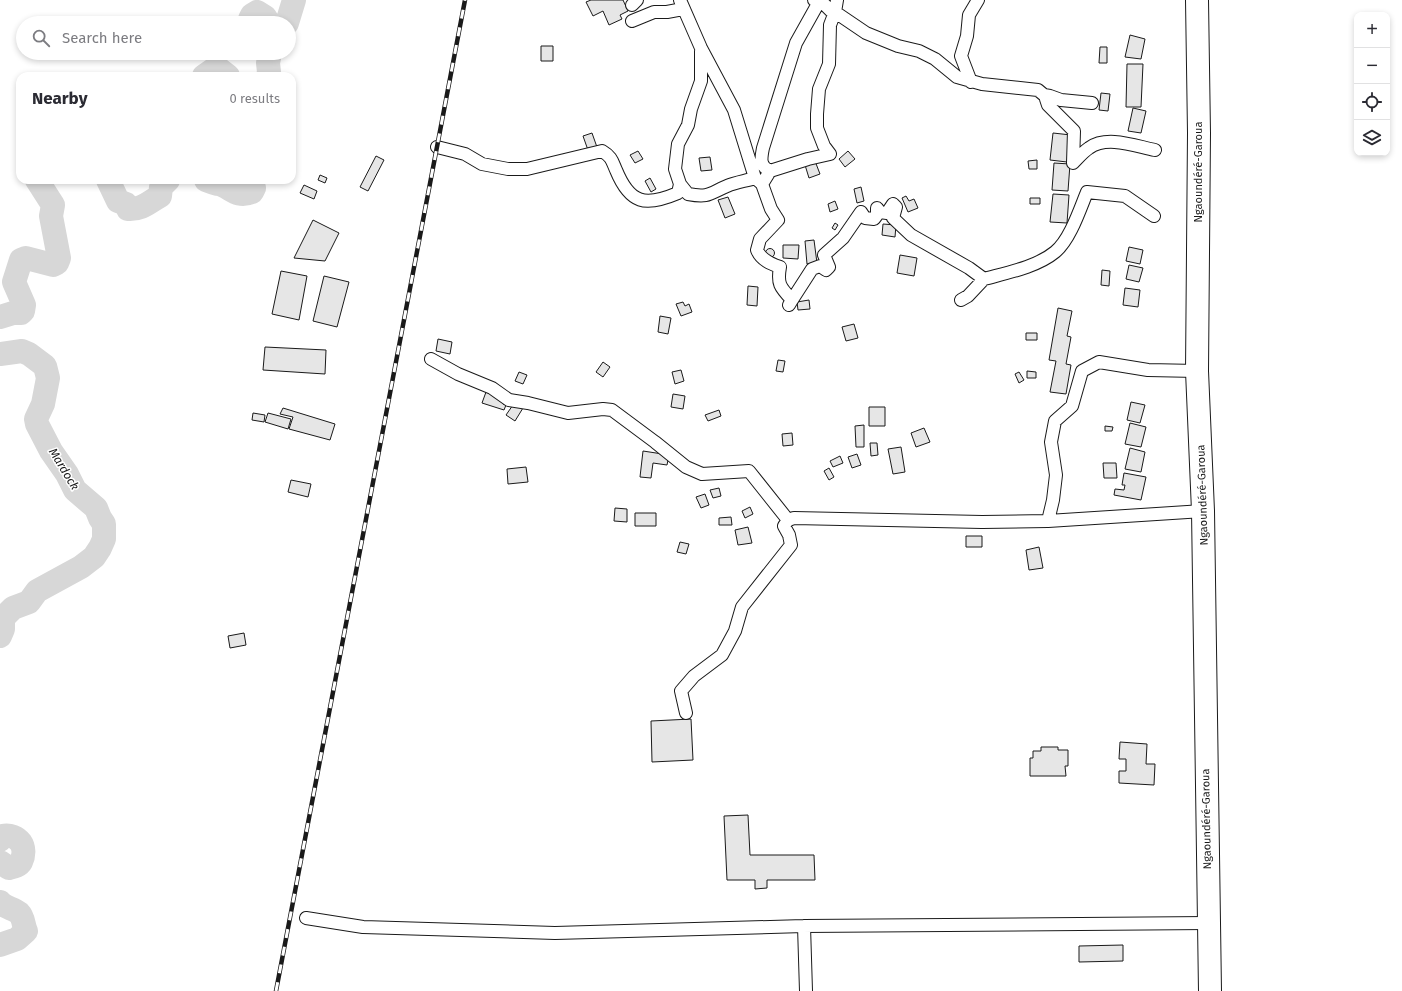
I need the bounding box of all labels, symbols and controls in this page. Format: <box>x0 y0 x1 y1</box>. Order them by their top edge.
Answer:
map controls <box>1354 12 1390 156</box>
button: + <box>1354 12 1390 48</box>
search box <box>16 16 296 60</box>
icon: search <box>30 27 52 49</box>
text: Search here <box>62 29 142 47</box>
button: − <box>1354 48 1390 84</box>
button: locate <box>1354 84 1390 120</box>
text: Nearby <box>32 88 87 109</box>
text: 0 results <box>229 91 280 106</box>
button: layers <box>1354 120 1390 156</box>
street label: Ngaoundéré-Garoua <box>1192 122 1205 222</box>
street label: Ngaoundéré-Garoua <box>1194 444 1211 546</box>
water label: Mardock <box>46 445 82 493</box>
street label: Ngaoundéré-Garoua <box>1199 768 1214 870</box>

